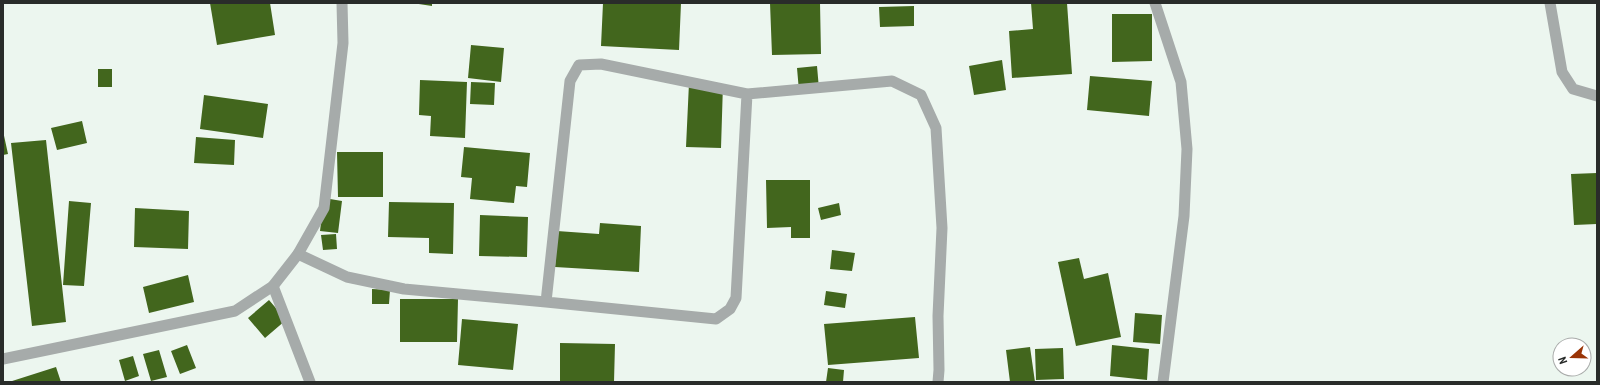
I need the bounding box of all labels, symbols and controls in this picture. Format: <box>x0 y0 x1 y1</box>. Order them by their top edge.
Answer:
north arrow <box>1552 337 1592 377</box>
text: N <box>1556 355 1570 366</box>

